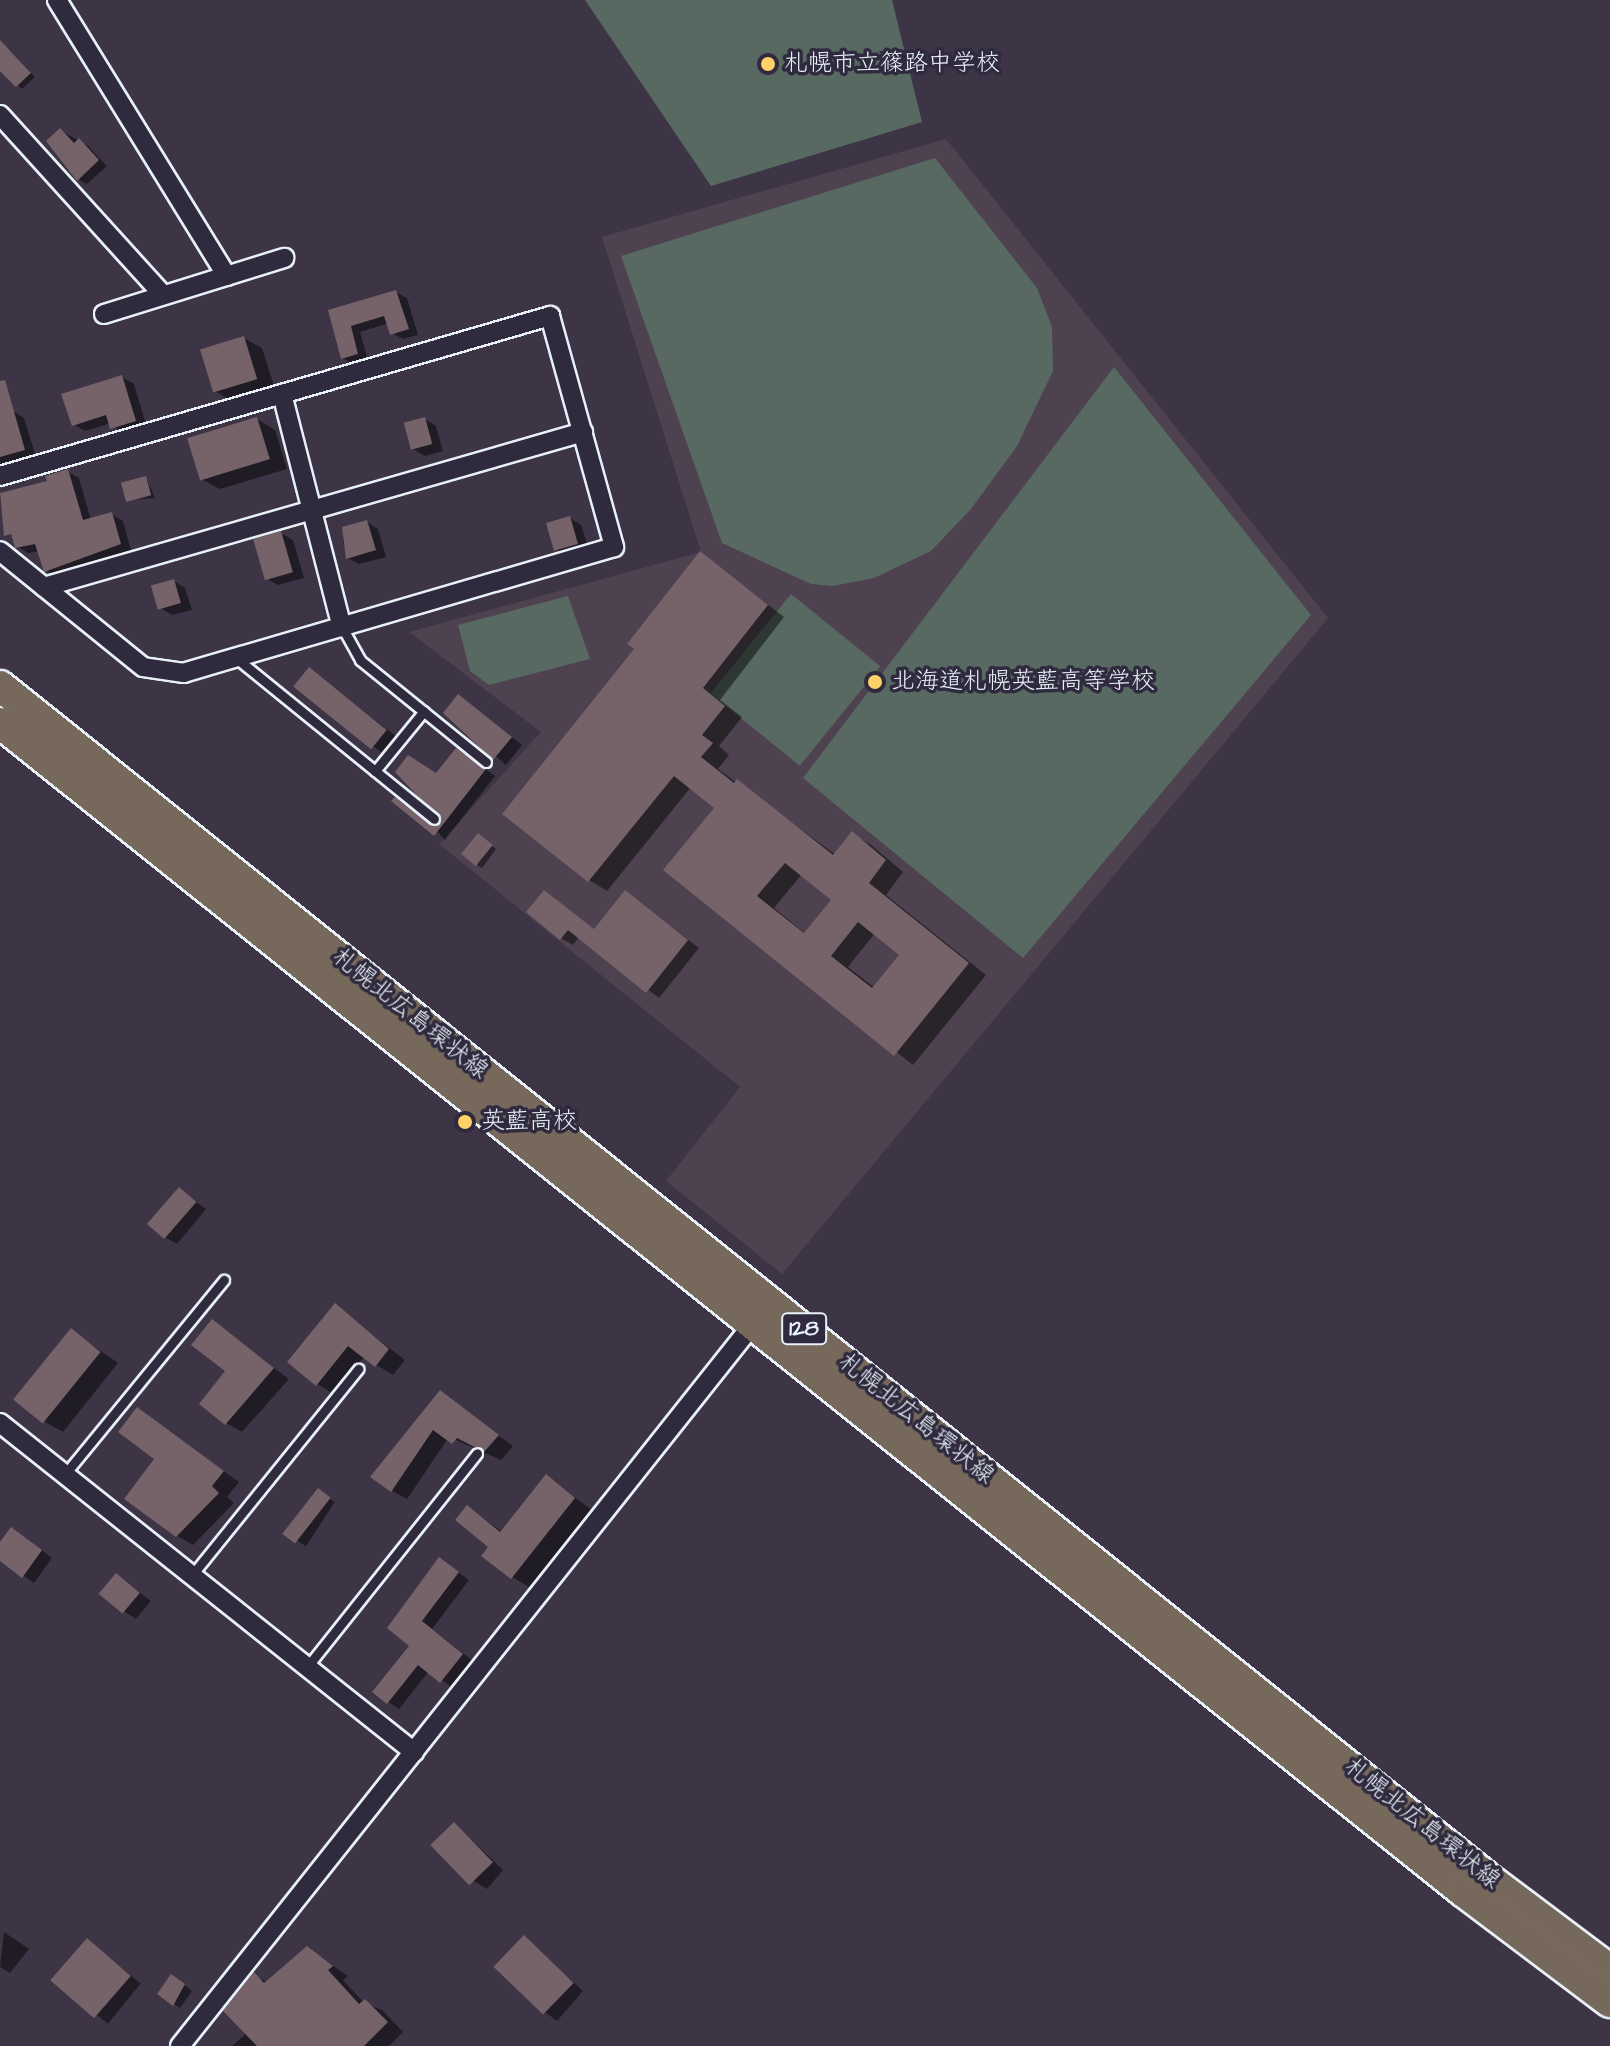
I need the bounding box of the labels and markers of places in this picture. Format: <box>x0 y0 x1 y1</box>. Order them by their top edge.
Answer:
place label: 札幌市立篠路中学校 <box>784 50 1000 78</box>
marker: 札幌市立篠路中学校 <box>759 55 777 73</box>
place label: 北海道札幌英藍高等学校 <box>891 668 1155 696</box>
marker: 北海道札幌英藍高等学校 <box>866 673 884 691</box>
place label: 英藍高校 <box>481 1108 577 1136</box>
marker: 英藍高校 <box>456 1113 474 1131</box>

